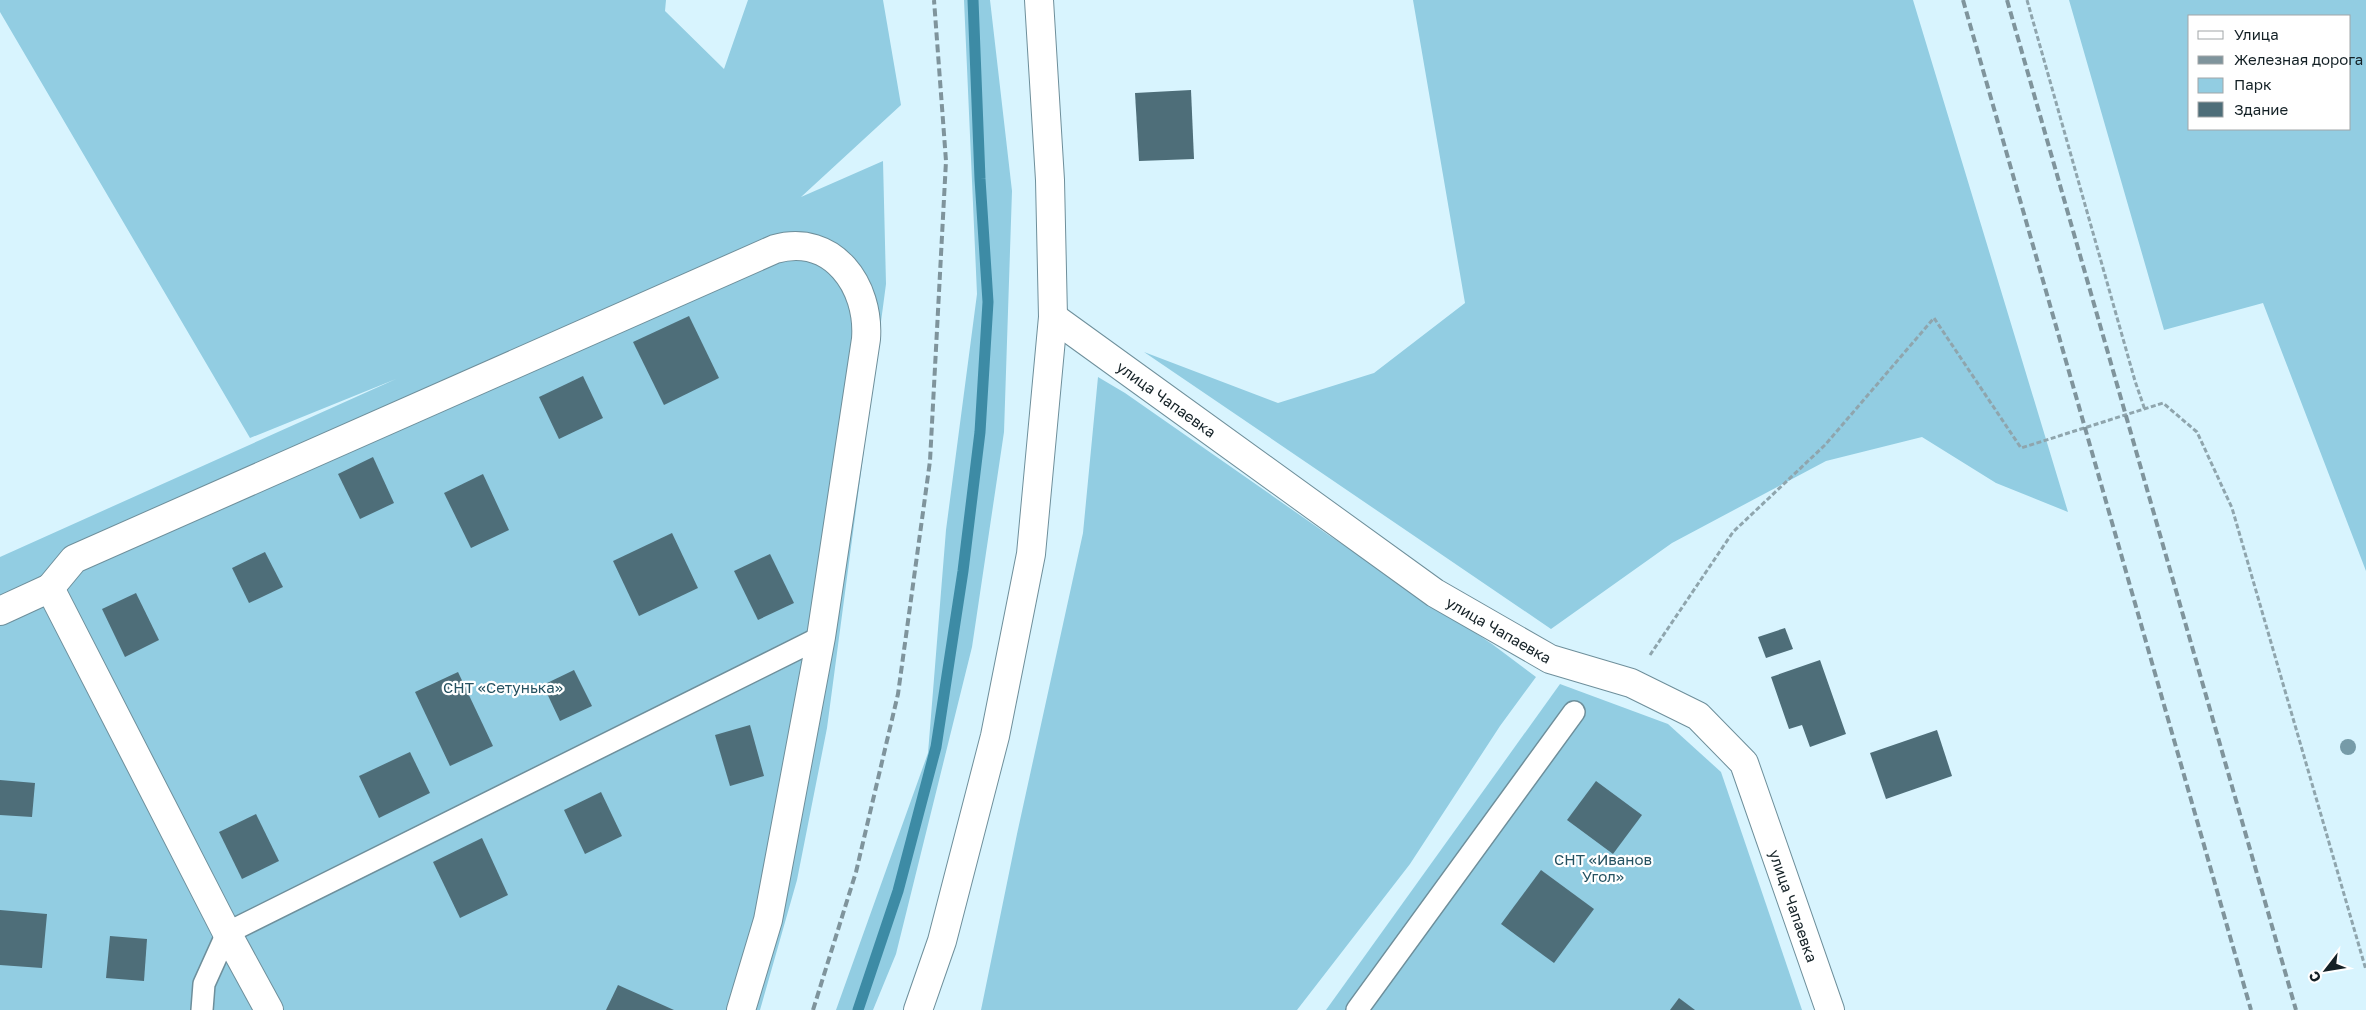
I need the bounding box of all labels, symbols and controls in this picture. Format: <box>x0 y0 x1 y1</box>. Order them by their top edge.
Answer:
legend <box>2188 15 2351 130</box>
text: Улица <box>2234 25 2279 43</box>
text: Железная дорога <box>2234 50 2363 68</box>
text: Парк <box>2234 75 2272 93</box>
text: Здание <box>2234 100 2288 118</box>
street label: улица Чапаевка <box>1113 357 1220 441</box>
street label: улица Чапаевка <box>1443 593 1555 667</box>
park label: СНТ «Сетунька» <box>443 678 563 696</box>
street label: улица Чапаевка <box>1766 847 1822 964</box>
park label: СНТ «Иванов Угол» <box>1554 850 1652 885</box>
north arrow <box>2301 945 2351 995</box>
text: С <box>2305 968 2324 986</box>

